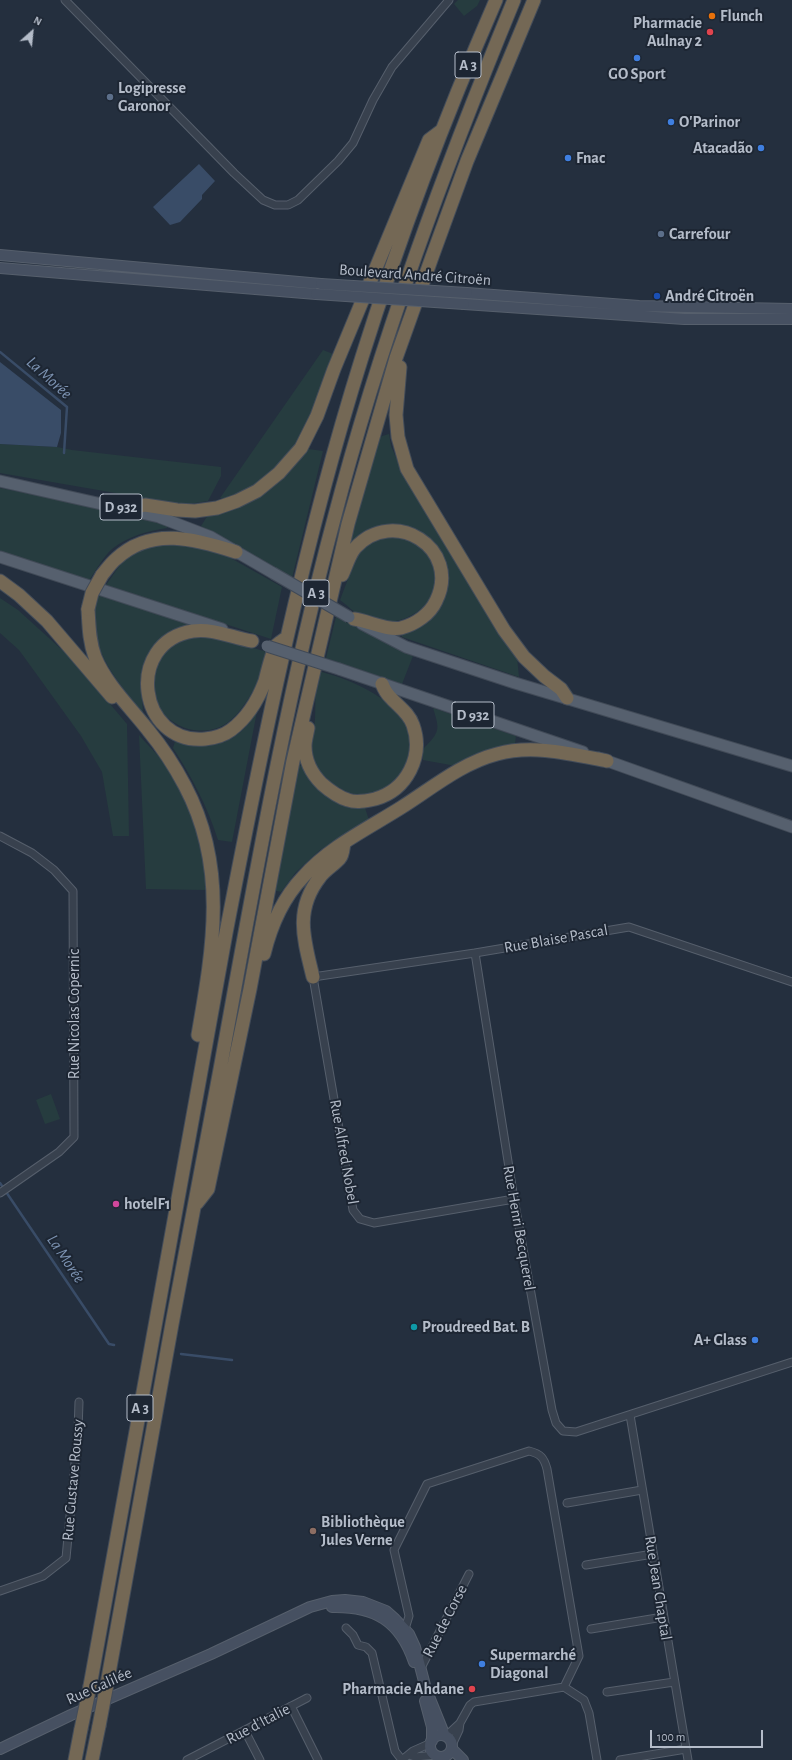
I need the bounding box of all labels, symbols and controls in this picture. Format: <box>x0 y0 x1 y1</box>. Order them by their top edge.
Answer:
place label: Flunch <box>720 6 763 26</box>
marker: Flunch <box>707 11 717 21</box>
north arrow <box>12 12 52 52</box>
place label: Pharmacie Aulnay 2 <box>633 13 702 51</box>
text: N <box>32 14 44 28</box>
marker: Pharmacie Aulnay 2 <box>705 27 715 37</box>
road number: A 3 <box>455 52 481 78</box>
marker: GO Sport <box>632 53 642 63</box>
place label: GO Sport <box>608 64 666 84</box>
place label: Logipresse Garonor <box>118 78 186 116</box>
marker: Logipresse Garonor <box>105 92 115 102</box>
place label: O'Parinor <box>679 112 740 132</box>
marker: O'Parinor <box>666 117 676 127</box>
place label: Atacadão <box>693 138 753 158</box>
marker: Atacadão <box>756 143 766 153</box>
place label: Fnac <box>576 148 605 168</box>
marker: Fnac <box>563 153 573 163</box>
place label: Carrefour <box>669 224 730 244</box>
marker: Carrefour <box>656 229 666 239</box>
street label: Boulevard André Citroën <box>338 260 492 290</box>
place label: André Citroën <box>665 286 754 306</box>
marker: André Citroën <box>652 291 662 301</box>
water label: La Morée <box>22 352 76 404</box>
road number: D 932 <box>100 494 142 520</box>
road number: A 3 <box>303 580 329 606</box>
road number: D 932 <box>452 702 494 728</box>
street label: Rue Blaise Pascal <box>503 920 609 958</box>
street label: Rue Nicolas Copernic <box>64 949 84 1079</box>
street label: Rue Alfred Nobel <box>325 1098 363 1206</box>
street label: Rue Henri Becquerel <box>499 1164 539 1292</box>
place label: hotelF1 <box>124 1194 170 1214</box>
marker: hotelF1 <box>111 1199 121 1209</box>
water label: La Morée <box>42 1231 90 1287</box>
place label: Proudreed Bat. B <box>422 1317 530 1337</box>
marker: Proudreed Bat. B <box>409 1322 419 1332</box>
place label: A+ Glass <box>694 1330 747 1350</box>
marker: A+ Glass <box>750 1335 760 1345</box>
road number: A 3 <box>127 1395 153 1421</box>
street label: Rue Gustave Roussy <box>58 1418 88 1542</box>
place label: Bibliothèque Jules Verne <box>321 1512 405 1550</box>
marker: Bibliothèque Jules Verne <box>308 1526 318 1536</box>
street label: Rue Jean Chaptal <box>640 1534 676 1642</box>
street label: Rue de Corse <box>418 1581 472 1661</box>
place label: Supermarché Diagonal <box>490 1645 576 1683</box>
marker: Supermarché Diagonal <box>477 1659 487 1669</box>
street label: Rue Galilée <box>63 1663 135 1709</box>
place label: Pharmacie Ahdane <box>342 1679 464 1699</box>
marker: Pharmacie Ahdane <box>467 1684 477 1694</box>
street label: Rue d'Italie <box>223 1699 293 1749</box>
scale bar <box>652 1722 765 1748</box>
text: 100 m <box>657 1731 685 1743</box>

